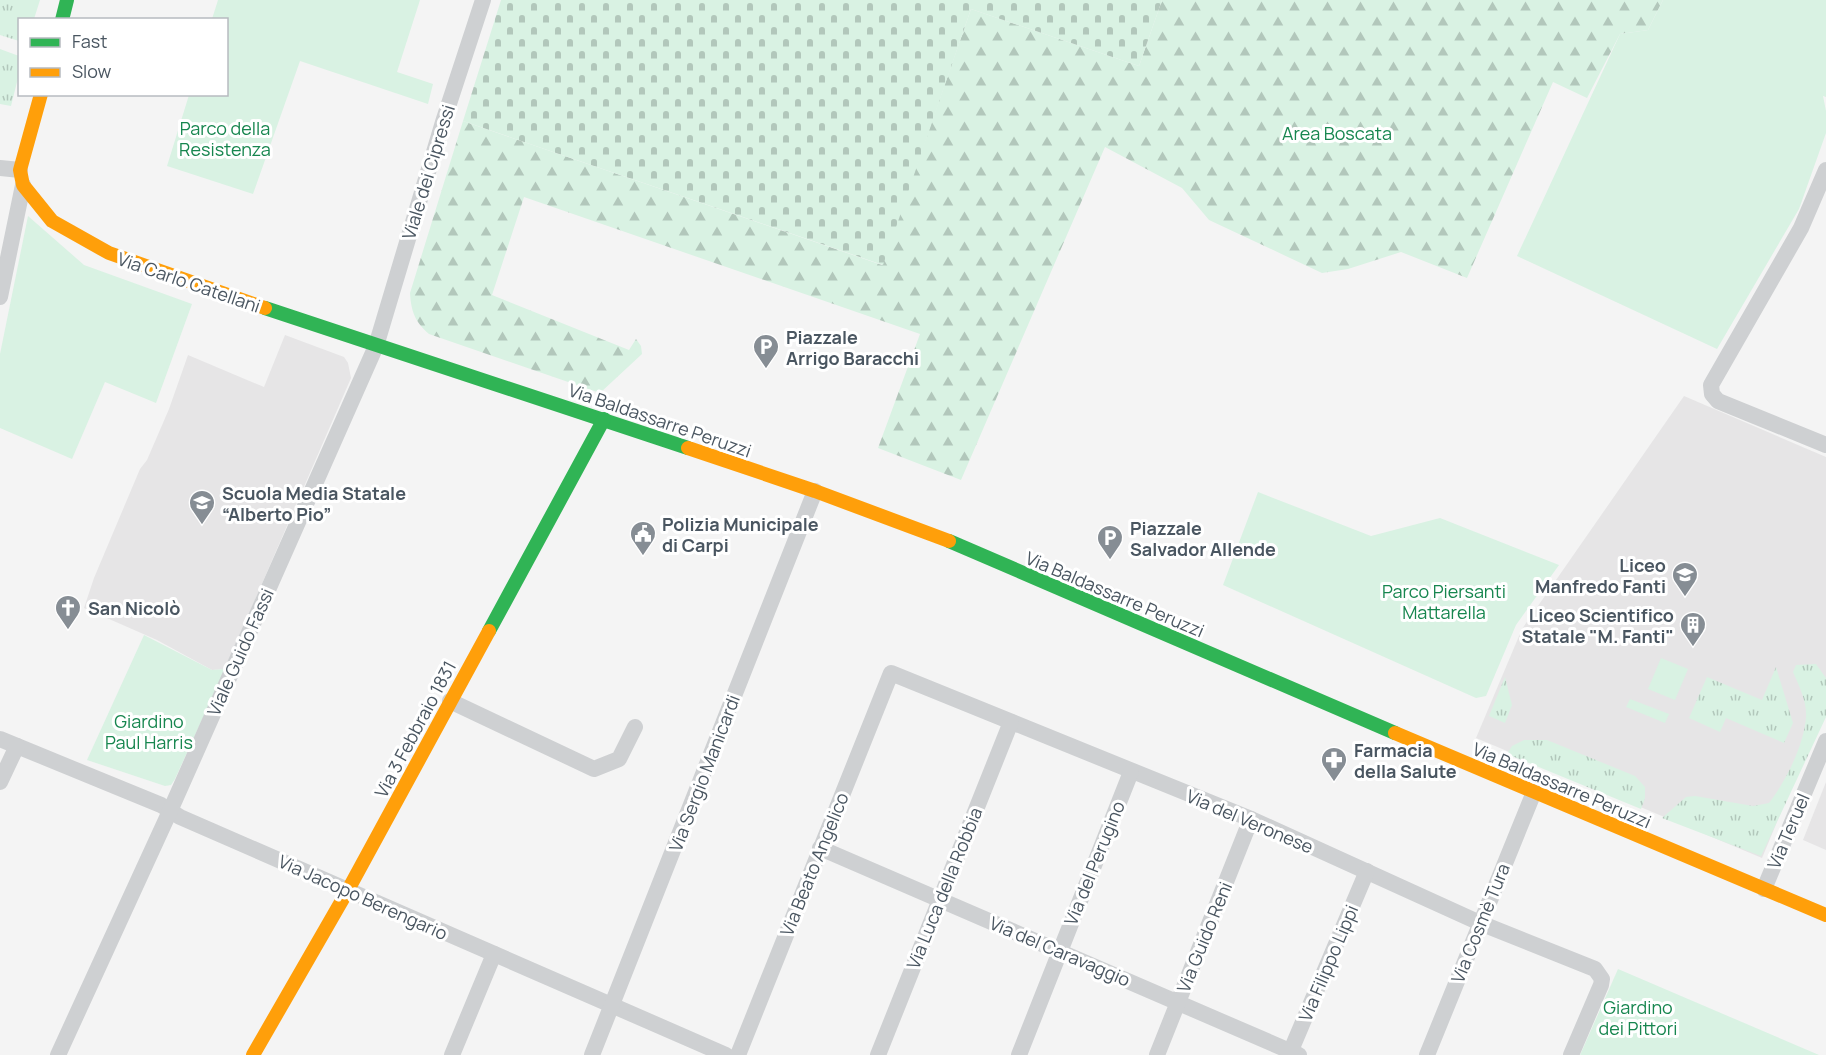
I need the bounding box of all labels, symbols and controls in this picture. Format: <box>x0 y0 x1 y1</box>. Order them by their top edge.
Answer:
legend <box>18 18 228 96</box>
text: Fast <box>72 29 107 53</box>
text: Slow <box>72 59 112 83</box>
street label: Viale dei Cipressi <box>396 102 460 242</box>
park label: Parco della Resistenza <box>179 116 271 161</box>
park label: Area Boscata <box>1282 121 1392 145</box>
street label: Via Carlo Catellani <box>114 246 264 318</box>
place label: Piazzale Arrigo Baracchi <box>786 325 919 370</box>
parking icon: Piazzale Arrigo Baracchi <box>751 332 781 370</box>
street label: Via Baldassarre Peruzzi <box>565 377 755 463</box>
place label: Scuola Media Statale “Alberto Pio” <box>222 481 406 526</box>
school or university icon: Scuola Media Statale “Alberto Pio” <box>187 488 217 526</box>
place label: Polizia Municipale di Carpi <box>662 512 819 557</box>
place label: Piazzale Salvador Allende <box>1130 516 1276 561</box>
public building icon: Polizia Municipale di Carpi <box>628 519 658 557</box>
parking icon: Piazzale Salvador Allende <box>1095 523 1125 561</box>
street label: Via Baldassarre Peruzzi <box>1022 545 1208 643</box>
place label: Liceo Manfredo Fanti <box>1535 553 1666 598</box>
school or university icon: Liceo Manfredo Fanti <box>1670 560 1700 598</box>
park label: Parco Piersanti Mattarella <box>1382 579 1506 624</box>
street label: Viale Guido Fassi <box>201 584 279 720</box>
church icon: San Nicolò <box>53 593 83 631</box>
place label: San Nicolò <box>88 596 180 620</box>
place label: Liceo Scientifico Statale "M. Fanti" <box>1522 603 1674 648</box>
building icon: Liceo Scientifico Statale "M. Fanti" <box>1678 610 1708 648</box>
street label: Via 3 Febbraio 1831 <box>369 656 461 802</box>
street label: Via Sergio Manicardi <box>663 691 745 855</box>
park label: Giardino Paul Harris <box>105 709 193 754</box>
street label: Via Baldassarre Peruzzi <box>1469 736 1655 834</box>
place label: Farmacia della Salute <box>1354 738 1457 783</box>
pharmacy icon: Farmacia della Salute <box>1319 745 1349 783</box>
street label: Via del Veronese <box>1183 783 1317 859</box>
street label: Via Beato Angelico <box>774 789 854 939</box>
street label: Via Teruel <box>1761 789 1815 873</box>
street label: Via del Perugino <box>1058 797 1130 929</box>
street label: Via Luca della Robbia <box>901 804 987 972</box>
street label: Via Jacopo Berengario <box>275 849 451 945</box>
street label: Via Cosmè Tura <box>1445 860 1515 986</box>
street label: Via Guido Reni <box>1171 878 1237 996</box>
street label: Via Filippo Lippi <box>1293 901 1363 1025</box>
street label: Via del Caravaggio <box>986 911 1134 991</box>
park label: Giardino dei Pittori <box>1599 995 1677 1040</box>

